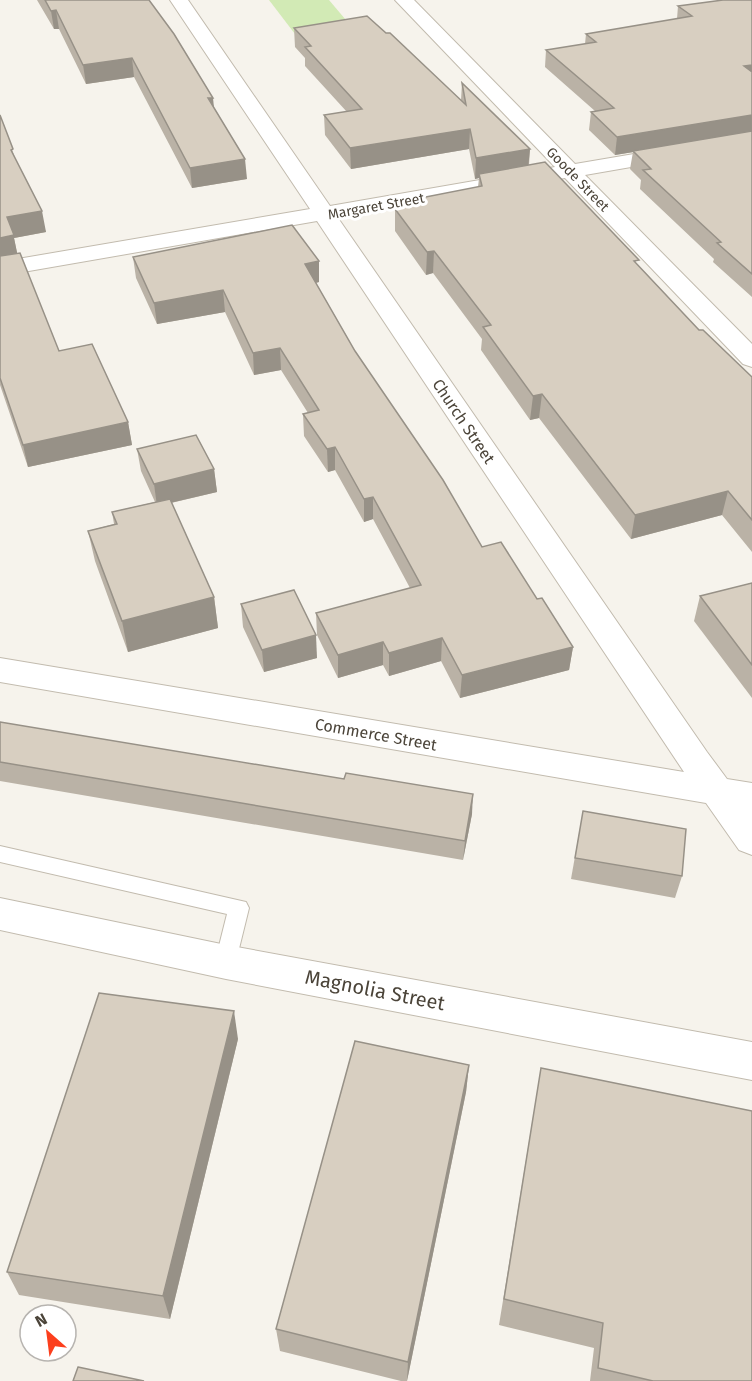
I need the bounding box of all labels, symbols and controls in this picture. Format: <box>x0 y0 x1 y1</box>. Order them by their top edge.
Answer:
street label: Goode Street <box>543 144 613 216</box>
street label: Margaret Street <box>327 189 427 223</box>
street label: Church Street <box>428 375 499 467</box>
street label: Commerce Street <box>313 714 439 755</box>
street label: Magnolia Street <box>303 965 448 1015</box>
north arrow <box>18 1303 78 1363</box>
text: N <box>32 1309 50 1331</box>

